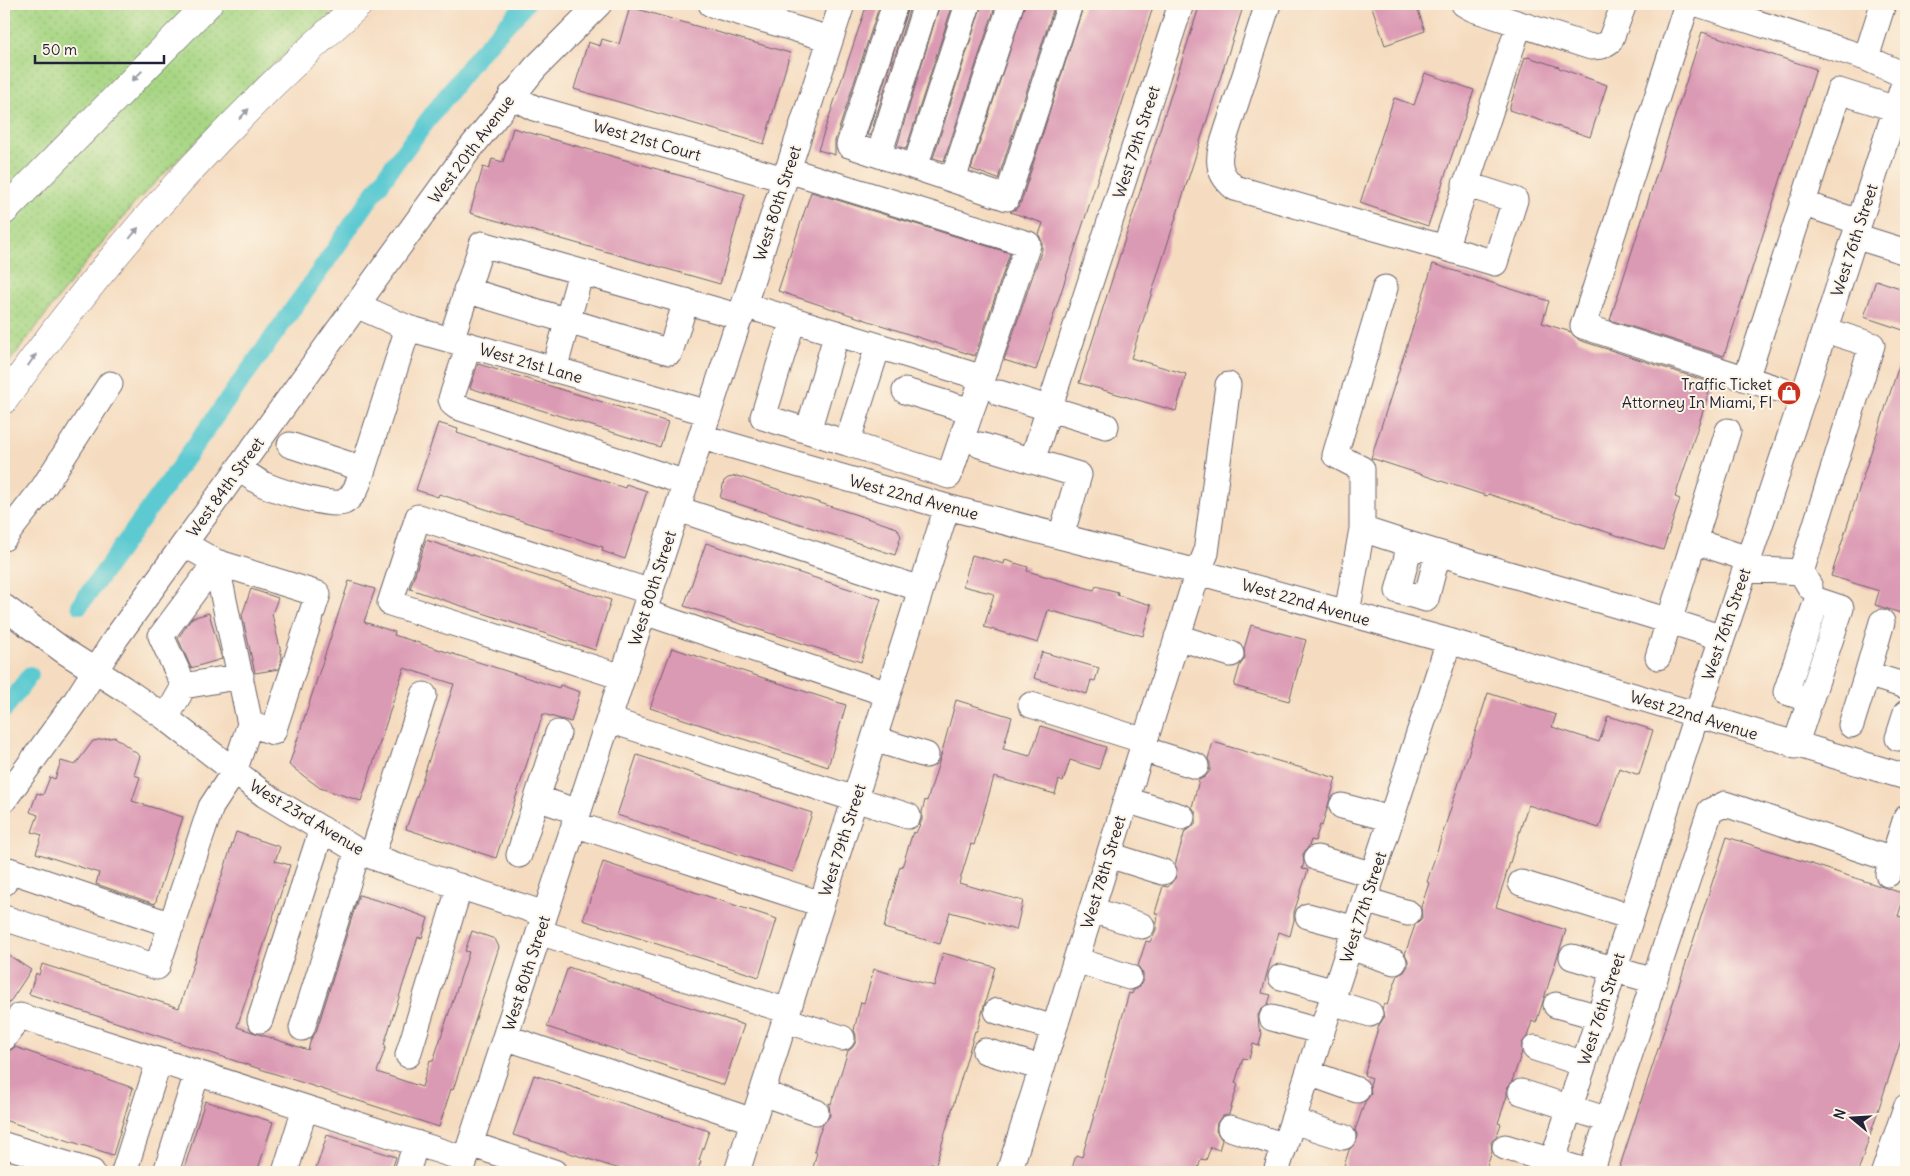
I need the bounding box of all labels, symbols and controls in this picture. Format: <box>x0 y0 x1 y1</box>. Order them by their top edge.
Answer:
scale bar <box>35 32 164 64</box>
text: 50 m <box>42 40 77 59</box>
one-way arrow <box>131 70 143 82</box>
street label: West 79th Street <box>1108 83 1164 201</box>
street label: West 20th Avenue <box>424 91 518 207</box>
one-way arrow <box>238 109 250 121</box>
street label: West 21st Court <box>591 115 704 165</box>
street label: West 80th Street <box>749 142 805 263</box>
street label: West 76th Street <box>1826 181 1882 299</box>
one-way arrow <box>128 227 139 240</box>
street label: West 21st Lane <box>477 339 585 387</box>
one-way arrow <box>27 353 37 367</box>
place label: Traffic Ticket Attorney In Miami, Fl <box>1622 374 1773 412</box>
shop icon: Traffic Ticket Attorney In Miami, Fl <box>1776 380 1802 406</box>
street label: West 84th Street <box>182 433 268 541</box>
street label: West 22nd Avenue <box>847 470 981 524</box>
street label: West 80th Street <box>624 527 680 648</box>
street label: West 76th Street <box>1697 565 1755 683</box>
street label: West 22nd Avenue <box>1239 574 1373 630</box>
street label: West 22nd Avenue <box>1628 686 1760 744</box>
street label: West 23rd Avenue <box>246 775 368 859</box>
street label: West 79th Street <box>814 781 870 899</box>
street label: West 78th Street <box>1076 812 1130 931</box>
street label: West 77th Street <box>1336 848 1391 965</box>
street label: West 80th Street <box>498 912 554 1033</box>
street label: West 76th Street <box>1573 950 1629 1068</box>
north arrow <box>1828 1094 1878 1144</box>
text: N <box>1830 1107 1850 1121</box>

